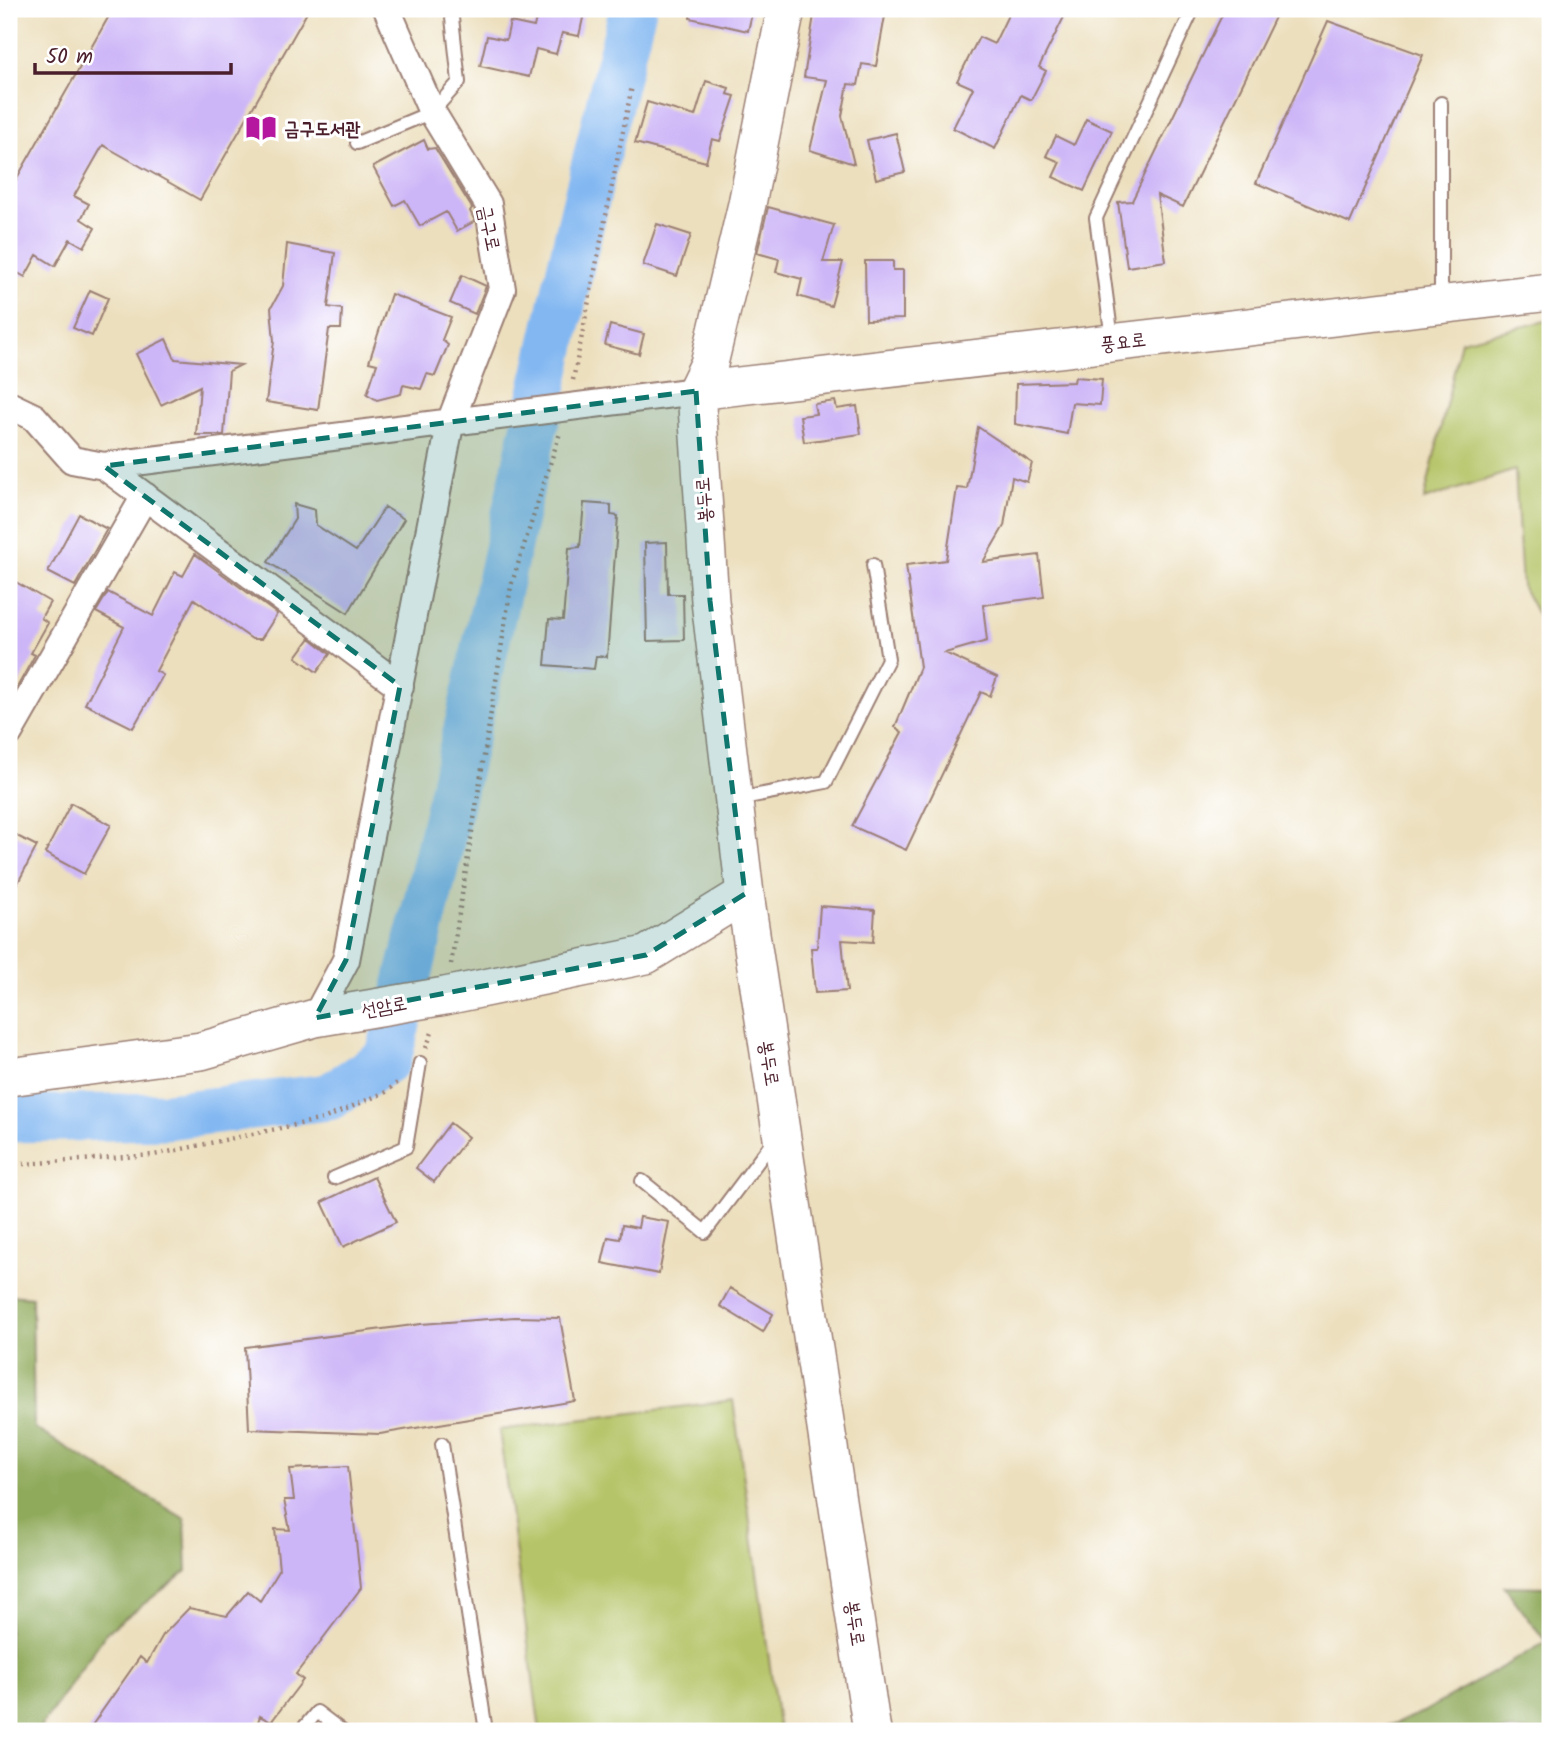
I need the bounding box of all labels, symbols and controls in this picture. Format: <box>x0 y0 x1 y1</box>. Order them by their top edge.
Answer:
scale bar <box>35 32 231 76</box>
text: 50 m <box>46 41 93 74</box>
library icon: 금구도서관 <box>244 111 278 145</box>
place label: 금구도서관 <box>284 115 361 145</box>
street label: 금구로 <box>469 203 507 254</box>
street label: 풍요로 <box>1099 325 1148 361</box>
street label: 봉두로 <box>688 476 722 524</box>
street label: 선암로 <box>359 989 410 1027</box>
street label: 봉두로 <box>750 1038 786 1088</box>
street label: 봉두로 <box>836 1598 872 1648</box>

